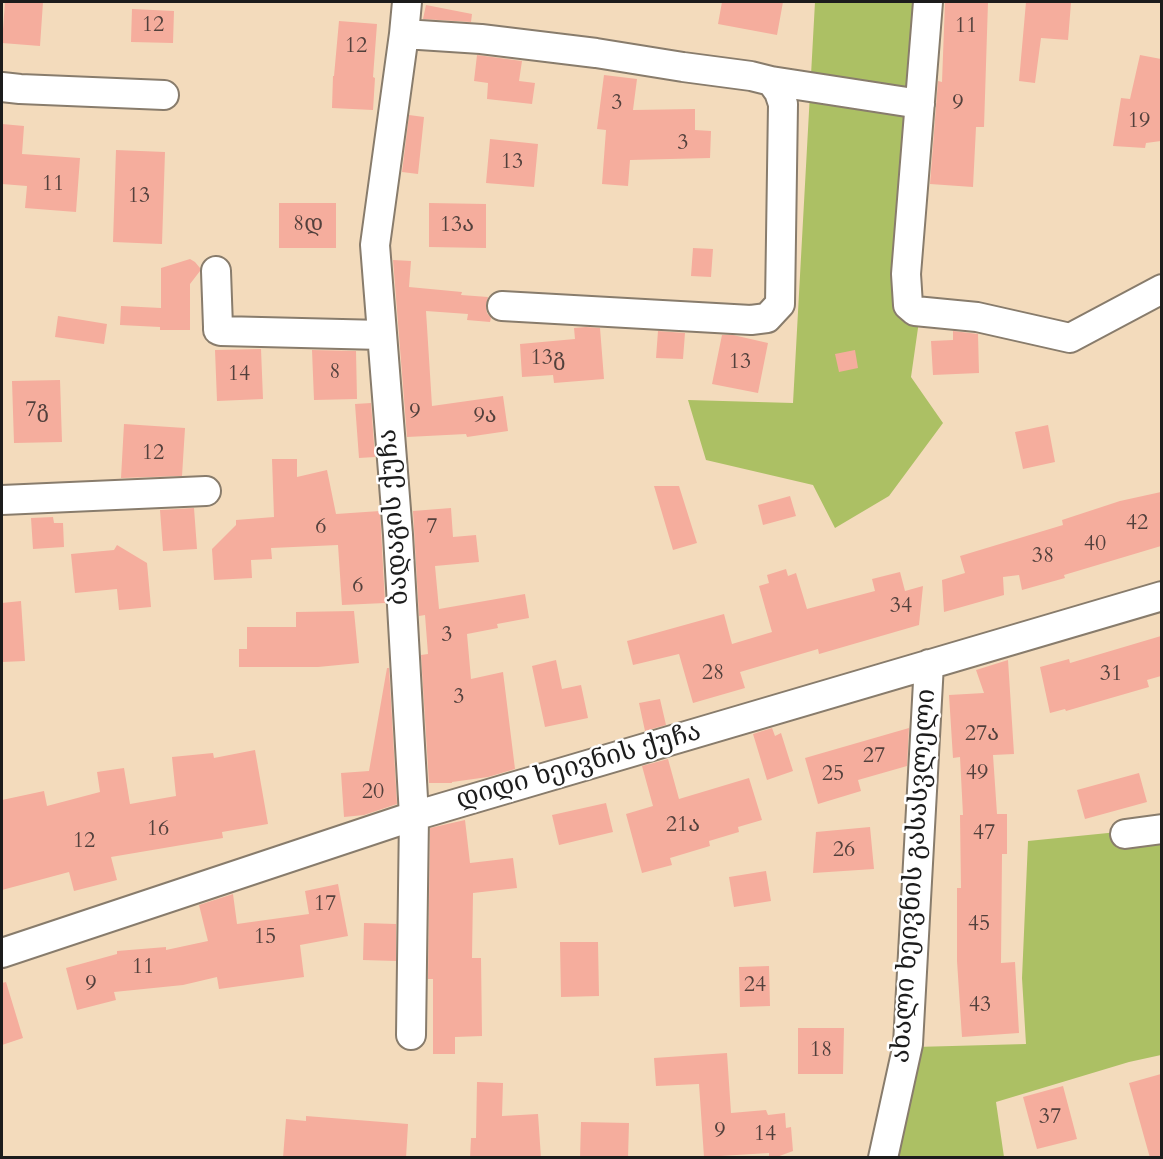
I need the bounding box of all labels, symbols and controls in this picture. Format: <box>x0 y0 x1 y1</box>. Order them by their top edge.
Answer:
house number: 12 <box>142 13 164 39</box>
house number: 11 <box>955 14 977 40</box>
house number: 12 <box>345 34 367 60</box>
house number: 3 <box>611 91 623 117</box>
house number: 9 <box>952 91 964 117</box>
house number: 19 <box>1128 109 1150 135</box>
house number: 3 <box>677 131 689 157</box>
house number: 13 <box>501 150 523 176</box>
house number: 11 <box>42 172 64 198</box>
house number: 13 <box>128 184 150 210</box>
house number: 8დ <box>293 212 323 238</box>
house number: 13ა <box>440 213 474 239</box>
house number: 13გ <box>530 346 566 372</box>
house number: 13 <box>729 350 751 376</box>
house number: 8 <box>329 360 341 386</box>
house number: 14 <box>228 362 250 388</box>
house number: 7გ <box>25 398 49 424</box>
house number: 9 <box>409 400 421 426</box>
house number: 9ა <box>473 404 497 430</box>
street label: ბადაგის ქუჩა <box>373 428 417 606</box>
house number: 12 <box>142 441 164 467</box>
house number: 42 <box>1126 511 1148 537</box>
house number: 6 <box>315 515 327 541</box>
house number: 7 <box>426 515 438 541</box>
house number: 40 <box>1084 532 1106 558</box>
house number: 38 <box>1032 544 1054 570</box>
house number: 6 <box>352 574 364 600</box>
house number: 34 <box>890 594 912 620</box>
house number: 3 <box>441 623 453 649</box>
house number: 28 <box>702 661 724 687</box>
house number: 31 <box>1100 662 1122 688</box>
house number: 3 <box>453 685 465 711</box>
street label: ახალი ხეივნის გასასვლელი <box>886 688 944 1064</box>
street label: დიდი ხეივნის ქუჩა <box>453 717 705 817</box>
house number: 27ა <box>965 722 999 748</box>
house number: 27 <box>863 744 885 770</box>
house number: 49 <box>966 761 988 787</box>
house number: 25 <box>822 762 844 788</box>
house number: 20 <box>362 780 384 806</box>
house number: 21ა <box>666 813 700 839</box>
house number: 16 <box>147 817 169 843</box>
house number: 47 <box>973 821 995 847</box>
house number: 12 <box>73 829 95 855</box>
house number: 26 <box>833 838 855 864</box>
house number: 17 <box>314 892 336 918</box>
house number: 45 <box>968 912 990 938</box>
house number: 15 <box>254 925 276 951</box>
house number: 11 <box>132 955 154 981</box>
house number: 9 <box>85 972 97 998</box>
house number: 24 <box>744 973 766 999</box>
house number: 43 <box>969 993 991 1019</box>
house number: 18 <box>810 1038 832 1064</box>
house number: 37 <box>1039 1105 1061 1131</box>
house number: 9 <box>714 1119 726 1145</box>
house number: 14 <box>754 1122 776 1148</box>

